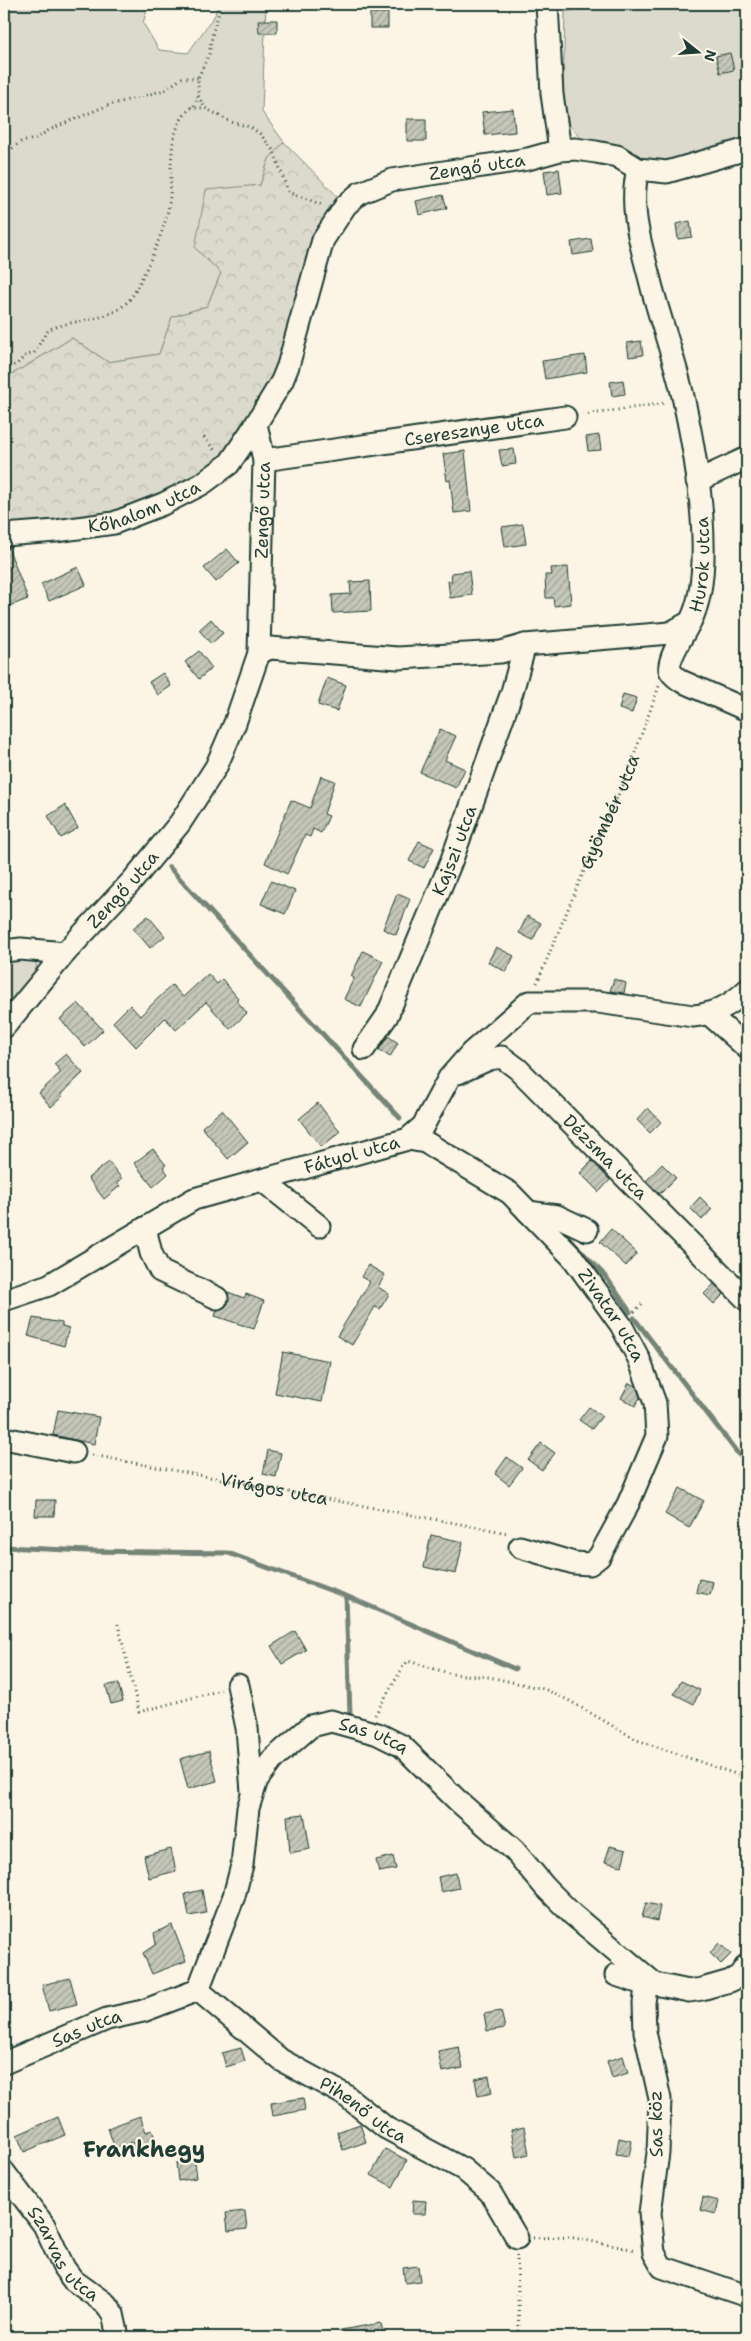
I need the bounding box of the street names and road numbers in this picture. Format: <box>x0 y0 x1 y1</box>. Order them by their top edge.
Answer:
street label: Zengő utca <box>427 148 527 186</box>
street label: Cseresznye utca <box>403 408 545 452</box>
street label: Zengő utca <box>249 461 276 559</box>
street label: Kőhalom utca <box>86 475 204 538</box>
street label: Hurok utca <box>683 516 715 615</box>
street label: Gyömbér utca <box>574 751 645 873</box>
street label: Kajszi utca <box>426 802 482 899</box>
street label: Zengő utca <box>82 846 164 934</box>
street label: Dézsma utca <box>558 1109 653 1205</box>
street label: Fátyol utca <box>301 1130 402 1180</box>
street label: Zivatar utca <box>572 1264 650 1366</box>
street label: Virágos utca <box>218 1467 330 1511</box>
street label: Sas utca <box>336 1712 415 1759</box>
street label: Sas utca <box>48 2004 124 2053</box>
street label: Pihenő utca <box>315 2071 411 2149</box>
street label: Sas köz <box>643 2090 669 2158</box>
street label: Szarvas utca <box>22 2201 104 2307</box>

